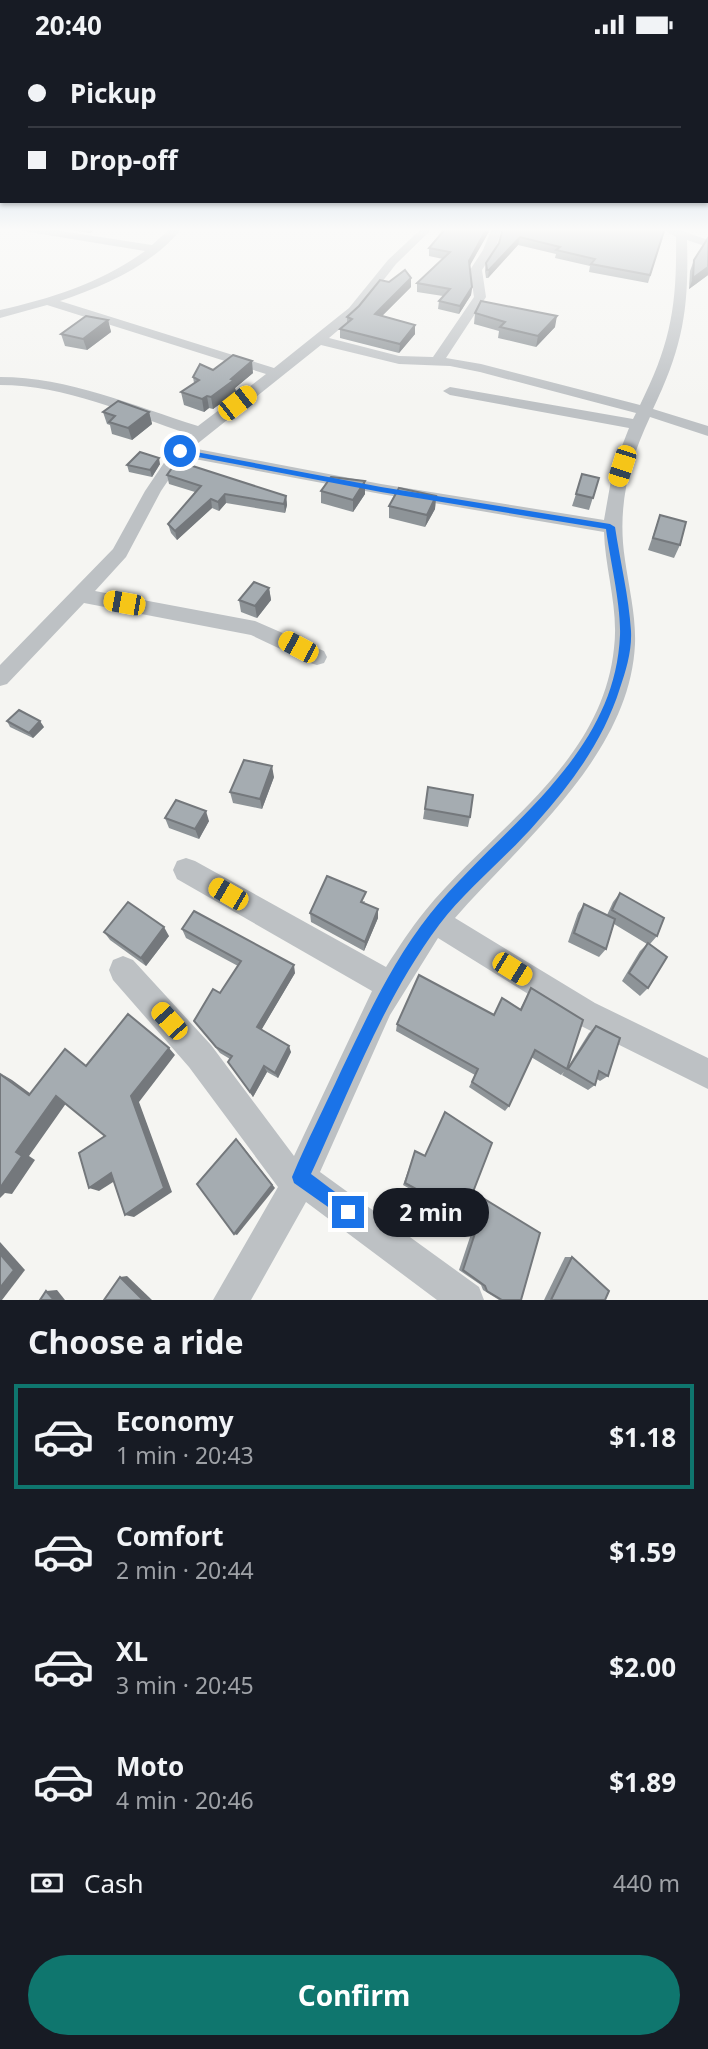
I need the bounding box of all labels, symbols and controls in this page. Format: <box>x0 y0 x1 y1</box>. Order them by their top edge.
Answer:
text: 20:40 <box>35 7 102 43</box>
text: Pickup <box>70 75 157 111</box>
text: Drop-off <box>70 142 177 178</box>
car <box>214 382 261 424</box>
route start <box>164 435 196 467</box>
car <box>606 443 639 489</box>
car <box>102 589 147 617</box>
car <box>275 628 322 666</box>
car <box>205 874 252 914</box>
car <box>489 949 536 989</box>
car <box>148 998 191 1044</box>
callout: 2 min <box>372 1187 488 1237</box>
route end <box>332 1196 364 1228</box>
text: 2 min <box>399 1196 463 1228</box>
text: Choose a ride <box>28 1320 244 1363</box>
text: Economy <box>116 1403 234 1439</box>
icon: car <box>32 1405 95 1468</box>
text: $1.18 <box>609 1419 676 1455</box>
text: 1 min · 20:43 <box>116 1439 254 1471</box>
text: Comfort <box>116 1518 224 1554</box>
icon: car <box>32 1520 95 1583</box>
text: $1.59 <box>609 1534 676 1570</box>
text: 2 min · 20:44 <box>116 1554 254 1586</box>
text: XL <box>116 1633 148 1669</box>
icon: car <box>32 1635 95 1698</box>
text: $2.00 <box>609 1649 676 1685</box>
text: 3 min · 20:45 <box>116 1669 254 1701</box>
text: Moto <box>116 1748 184 1784</box>
icon: car <box>32 1750 95 1813</box>
text: $1.89 <box>609 1764 676 1800</box>
text: 4 min · 20:46 <box>116 1784 254 1816</box>
icon: cash <box>28 1864 66 1902</box>
text: Cash <box>84 1865 144 1901</box>
text: 440 m <box>613 1867 680 1899</box>
button: Confirm <box>28 1955 680 2035</box>

